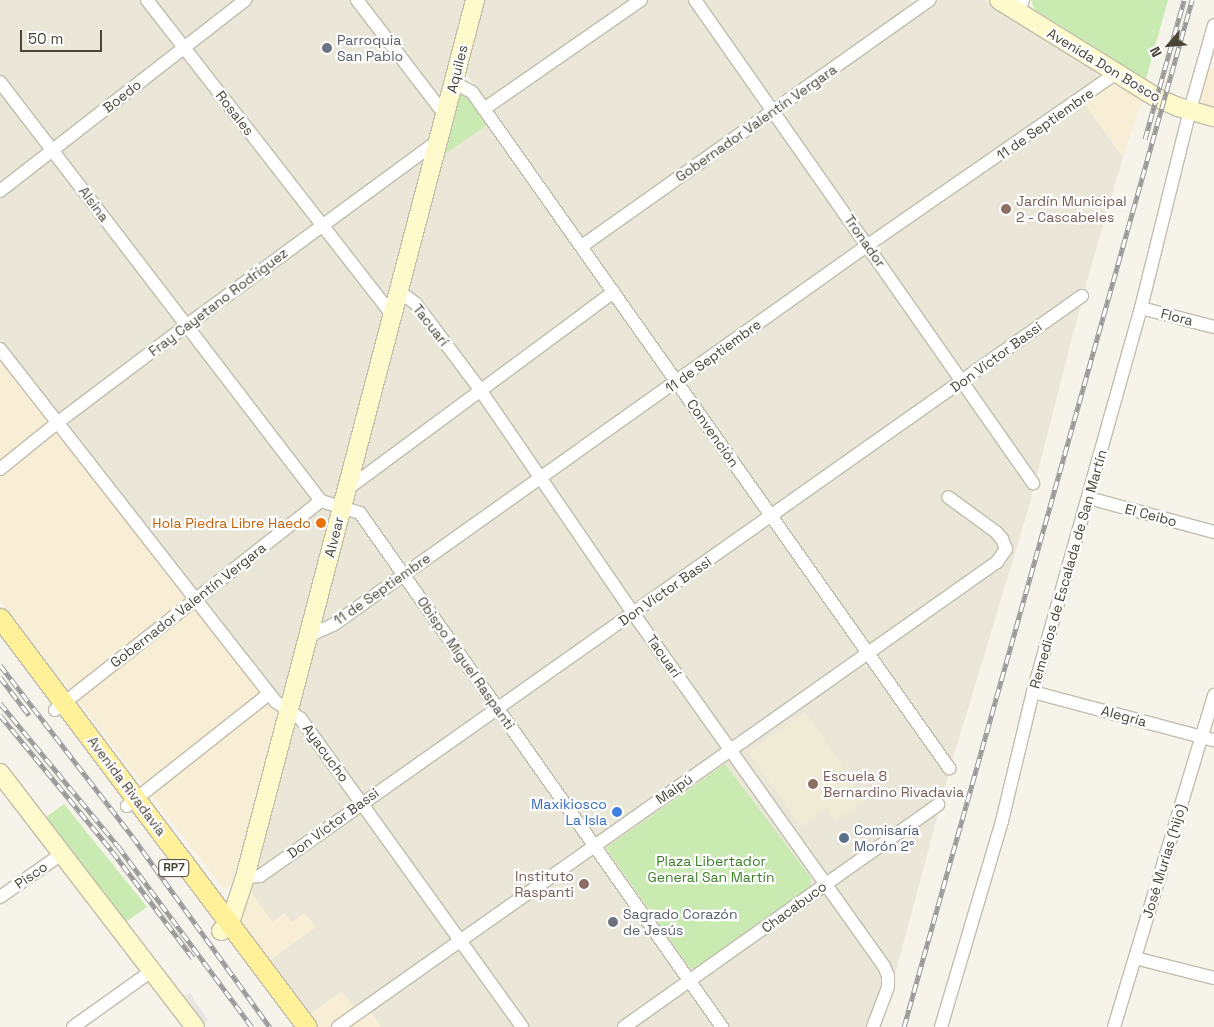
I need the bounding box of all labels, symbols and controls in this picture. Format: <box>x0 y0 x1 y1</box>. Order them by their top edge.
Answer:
scale bar <box>22 20 105 52</box>
north arrow <box>1144 20 1194 70</box>
street label: Avenida Don Bosco <box>1044 25 1164 105</box>
text: 50 m <box>28 29 63 48</box>
place label: Parroquia San Pablo <box>337 32 403 64</box>
marker: Parroquia San Pablo <box>321 42 333 54</box>
street label: Aquiles <box>443 43 471 95</box>
text: N <box>1145 44 1166 60</box>
street label: Gobernador Valentín Vergara <box>672 61 840 185</box>
street label: Boedo <box>100 76 144 116</box>
street label: 11 de Septiembre <box>993 84 1097 164</box>
street label: Rosales <box>212 87 258 139</box>
street label: Alsina <box>75 183 113 225</box>
place label: Jardín Municipal 2 - Cascabeles <box>1016 193 1127 226</box>
marker: Jardín Municipal 2 - Cascabeles <box>1000 203 1012 215</box>
street label: Tronador <box>841 212 889 270</box>
street label: Fray Cayetano Rodríguez <box>145 244 291 360</box>
street label: Tacuarí <box>409 301 453 349</box>
street label: Flora <box>1159 305 1195 329</box>
street label: 11 de Septiembre <box>662 316 764 396</box>
street label: Don Víctor Bassi <box>947 318 1045 396</box>
street label: Convención <box>683 396 743 470</box>
street label: Remedios de Escalada de San Martín <box>1026 448 1110 690</box>
street label: El Ceibo <box>1123 500 1179 530</box>
place label: Hola Piedra Libre Haedo <box>152 515 311 531</box>
street label: Alvear <box>321 515 347 559</box>
marker: Hola Piedra Libre Haedo <box>315 517 327 529</box>
street label: Gobernador Valentín Vergara <box>107 539 269 671</box>
street label: 11 de Septiembre <box>330 549 434 629</box>
street label: Don Víctor Bassi <box>615 553 715 629</box>
street label: Obispo Miguel Raspanti <box>414 593 518 733</box>
street label: Tacuarí <box>643 631 685 681</box>
street label: Alegría <box>1099 702 1149 730</box>
street label: Ayacucho <box>299 721 353 785</box>
street label: Avenida Rivadavia <box>84 733 170 839</box>
place label: Escuela 8 Bernardino Rivadavia <box>823 768 964 800</box>
street label: Maipú <box>652 770 696 808</box>
marker: Escuela 8 Bernardino Rivadavia <box>807 778 819 790</box>
street label: Don Víctor Bassi <box>284 784 382 862</box>
place label: Maxikiosco La Isla <box>531 796 607 829</box>
street label: José Murias (hijo) <box>1139 802 1189 920</box>
marker: Maxikiosco La Isla <box>611 806 623 818</box>
place label: Comisaría Morón 2° <box>854 822 919 854</box>
marker: Comisaría Morón 2° <box>838 832 850 844</box>
park label: Plaza Libertador General San Martín <box>647 853 775 886</box>
street label: Pisco <box>11 858 51 892</box>
road number: RP7 <box>158 858 190 878</box>
place label: Instituto Raspanti <box>514 868 574 900</box>
marker: Instituto Raspanti <box>578 878 590 890</box>
street label: Chacabuco <box>758 878 830 936</box>
place label: Sagrado Corazón de Jesús <box>623 906 738 939</box>
marker: Sagrado Corazón de Jesús <box>607 916 619 928</box>

